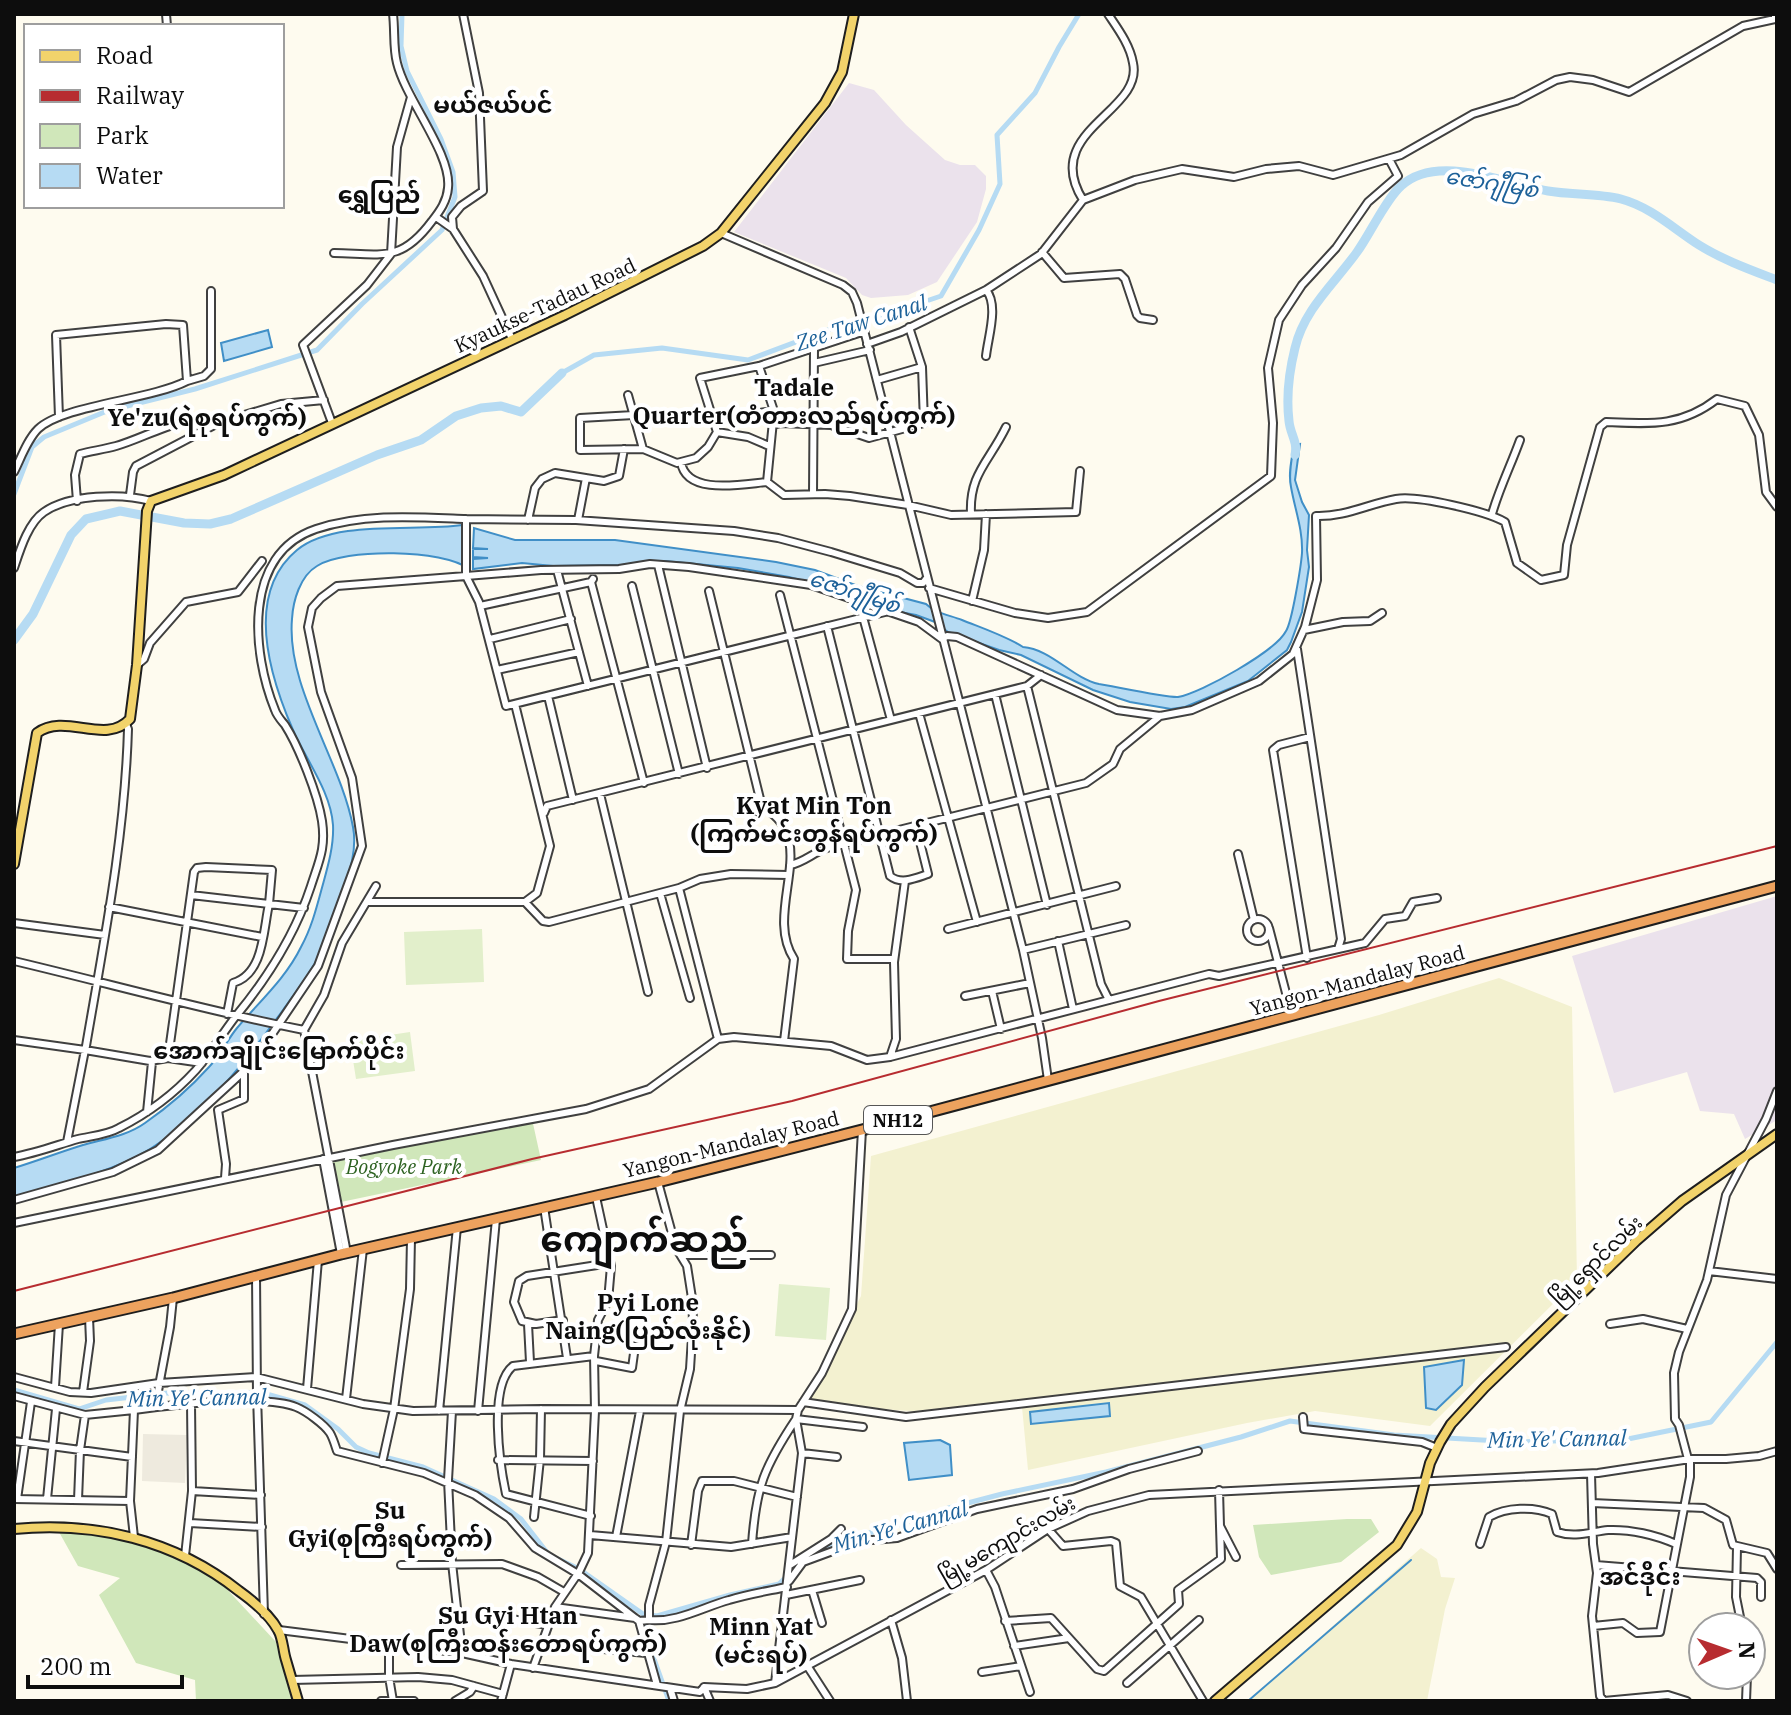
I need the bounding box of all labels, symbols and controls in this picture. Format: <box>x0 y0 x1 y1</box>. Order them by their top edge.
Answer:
legend <box>24 24 284 208</box>
text: Road <box>96 39 153 71</box>
text: Railway <box>96 79 184 111</box>
district label: မယ်ဇယ်ပင် <box>433 88 553 120</box>
text: Park <box>96 119 148 151</box>
text: Water <box>96 159 163 191</box>
water label: ဇော်ဂျီမြစ် <box>1443 160 1542 209</box>
district label: ရွှေပြည် <box>338 178 420 214</box>
street label: Kyaukse-Tadau Road <box>450 251 640 359</box>
water label: Zee Taw Canal <box>791 287 931 357</box>
district label: Tadale Quarter(တံတားလည်ရပ်ကွက်) <box>633 371 955 435</box>
district label: Ye'zu(ရဲစုရပ်ကွက်) <box>107 401 307 437</box>
water label: ဇော်ဂျီမြစ် <box>804 563 905 624</box>
district label: Kyat Min Ton (ကြက်မင်းတွန်ရပ်ကွက်) <box>691 789 937 853</box>
street label: Yangon-Mandalay Road <box>1246 938 1468 1022</box>
district label: အောက်ချိုင်းမြောက်ပိုင်း <box>153 1034 405 1071</box>
street label: Yangon-Mandalay Road <box>620 1104 842 1184</box>
road number: NH12 <box>864 1106 932 1134</box>
park label: Bogyoke Park <box>345 1153 462 1180</box>
street label: မြို့ရှောင်လမ်း <box>1544 1209 1651 1314</box>
district label: ကျောက်ဆည် <box>540 1215 748 1270</box>
district label: Pyi Lone Naing(ပြည်လုံးနိုင်) <box>545 1286 751 1350</box>
water label: Min Ye' Cannal <box>126 1381 268 1413</box>
water label: Min Ye' Cannal <box>1486 1422 1628 1454</box>
street label: မြို့မကျောင်းလမ်း <box>934 1489 1081 1592</box>
water label: Min Ye' Cannal <box>828 1493 972 1559</box>
district label: Su Gyi(စုကြီးရပ်ကွက်) <box>288 1494 492 1558</box>
district label: အင်ဒိုင်း <box>1599 1560 1681 1596</box>
district label: Su Gyi Htan Daw(စုကြီးထန်းတောရပ်ကွက်) <box>349 1599 667 1663</box>
district label: Minn Yat (မင်းရပ်) <box>709 1610 813 1674</box>
north arrow <box>1687 1611 1767 1691</box>
scale bar <box>28 1639 182 1689</box>
text: N <box>1733 1641 1762 1659</box>
text: 200 m <box>40 1650 112 1682</box>

